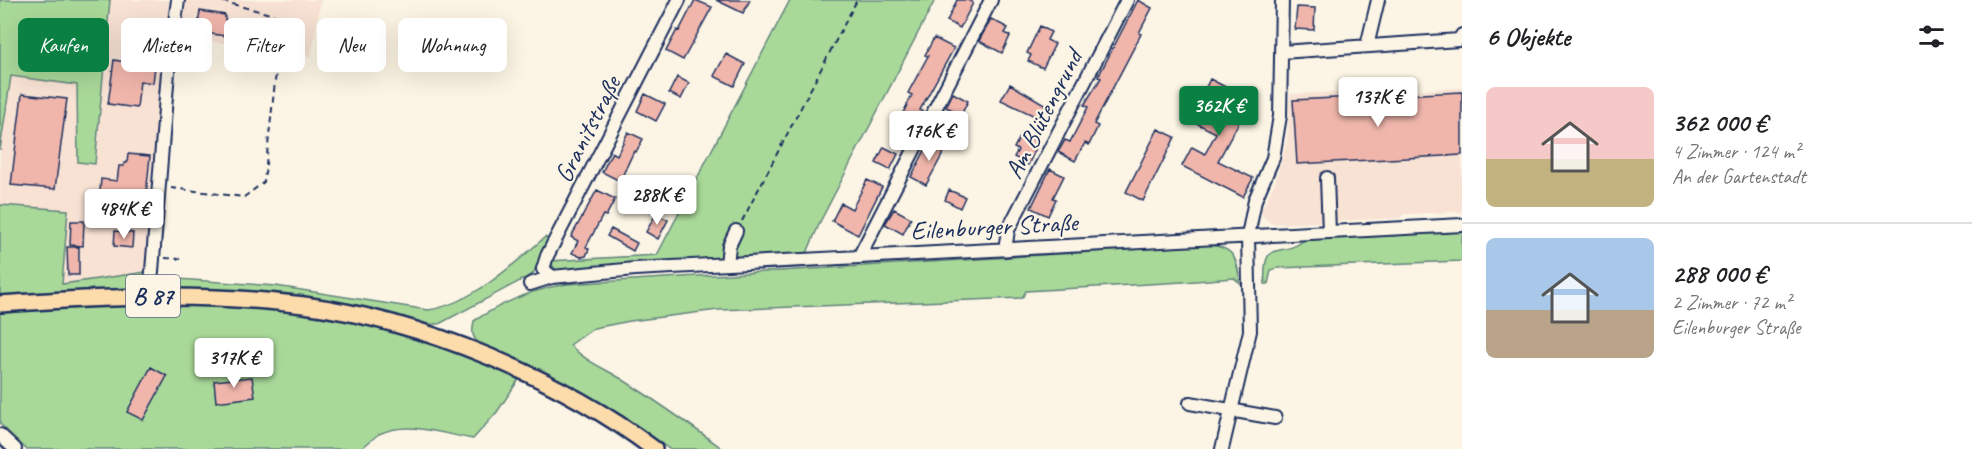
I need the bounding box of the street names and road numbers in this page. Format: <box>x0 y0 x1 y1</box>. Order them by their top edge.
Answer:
street label: Am Blütengrund <box>997 41 1092 184</box>
street label: Granitstraße <box>547 68 629 188</box>
street label: Eilenburger Straße <box>910 206 1081 247</box>
road number: B 87 <box>126 275 180 317</box>

